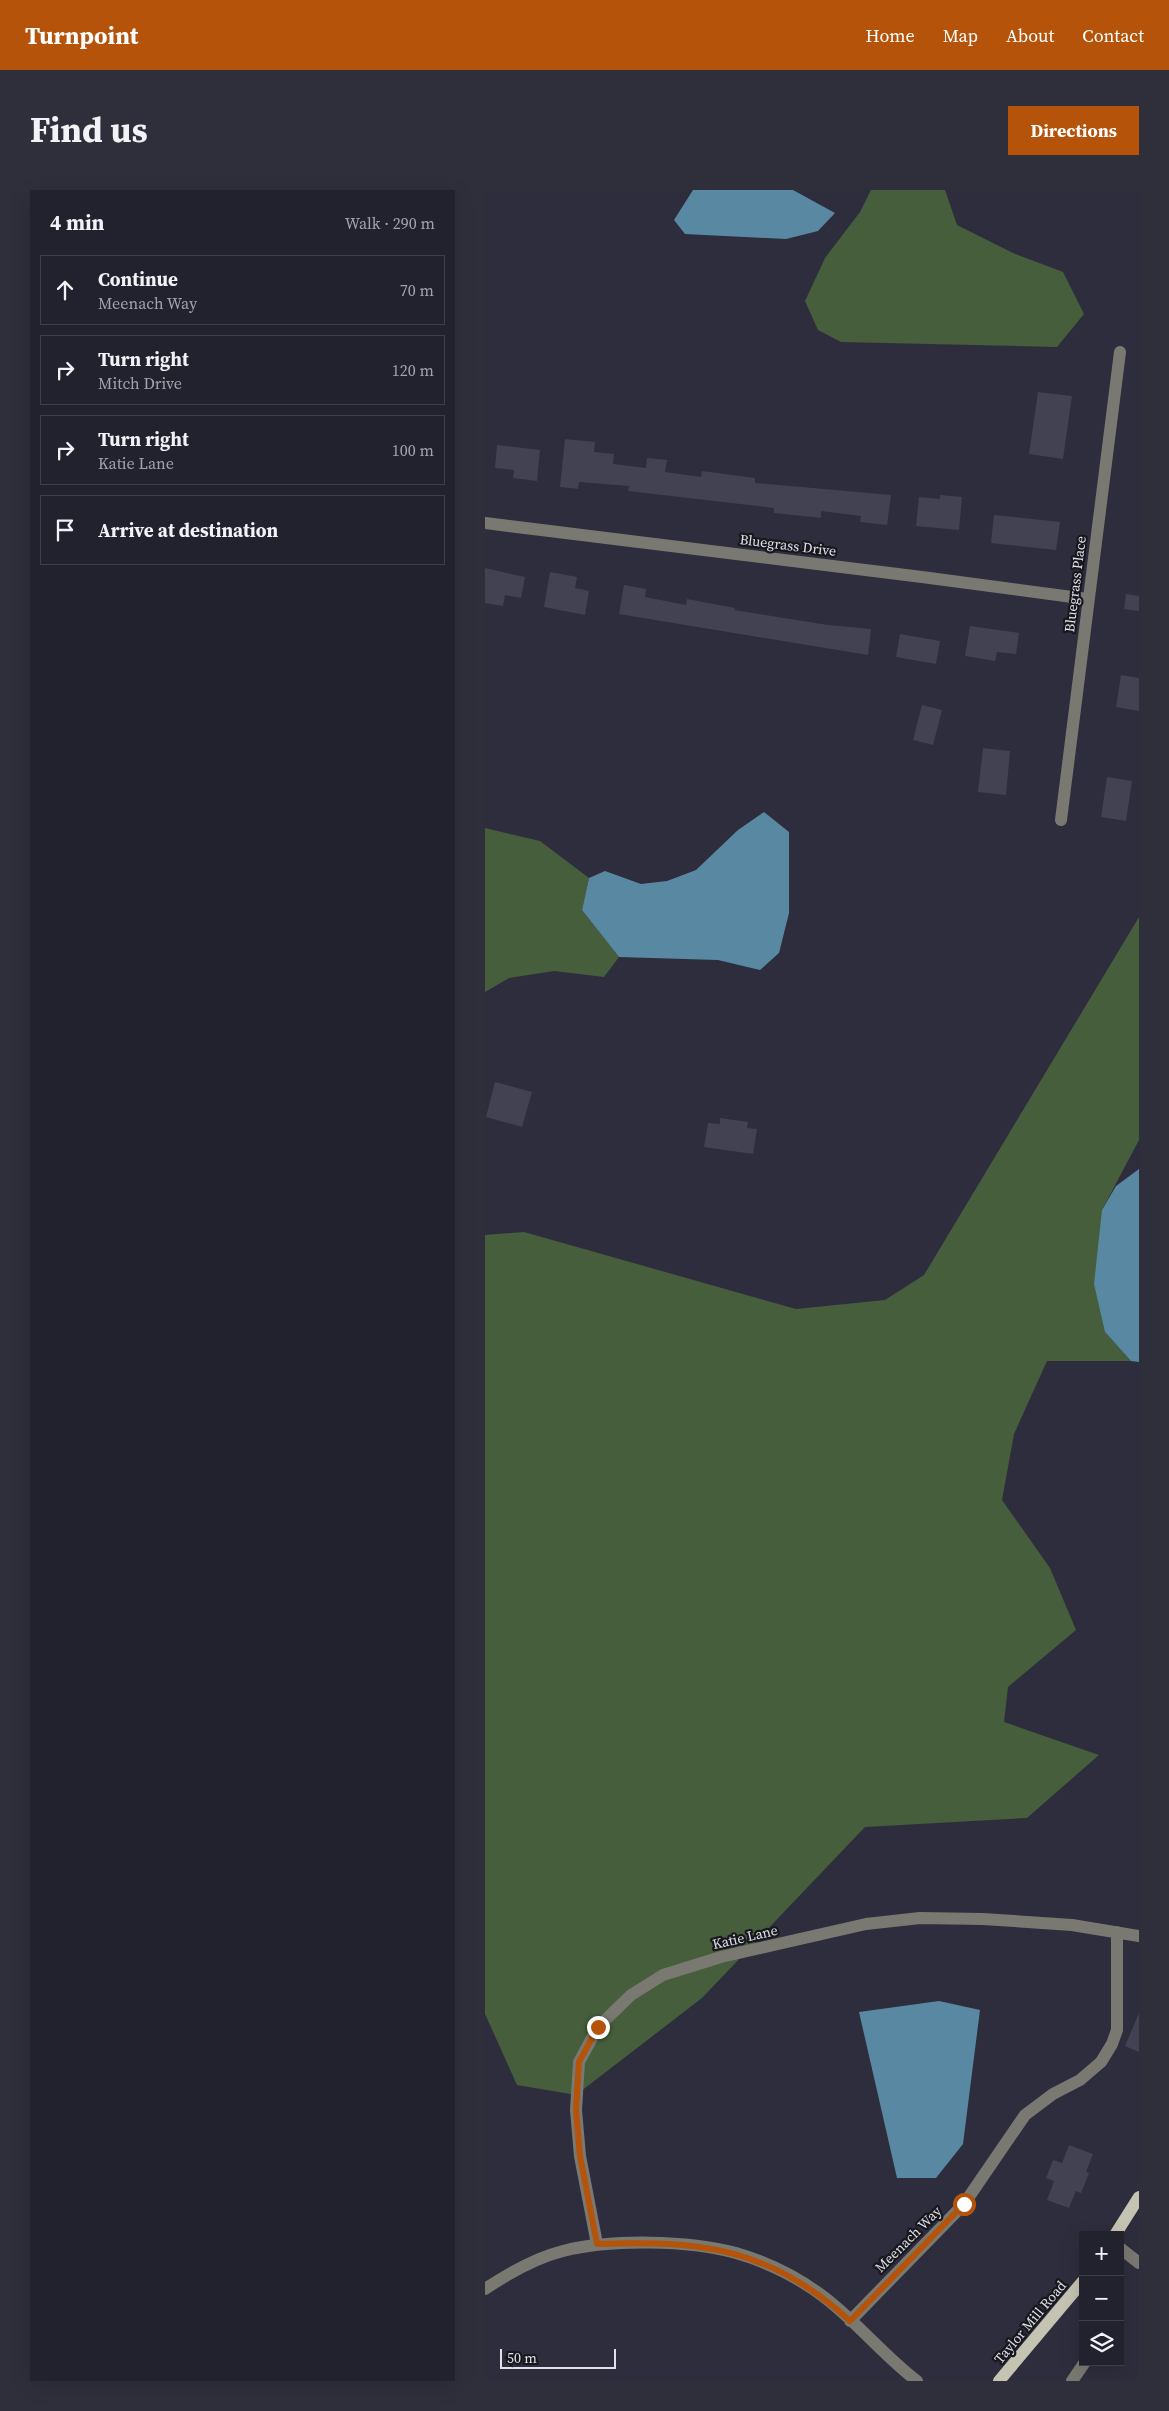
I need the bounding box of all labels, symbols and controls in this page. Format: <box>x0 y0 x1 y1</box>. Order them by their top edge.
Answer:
text: Turnpoint <box>25 19 138 52</box>
text: Home <box>866 23 915 48</box>
text: Map <box>943 23 978 48</box>
text: About <box>1006 23 1054 48</box>
text: Contact <box>1082 23 1144 48</box>
text: Find us <box>30 106 148 154</box>
button: Directions <box>1008 106 1139 155</box>
text: 4 min <box>50 208 105 237</box>
text: Walk · 290 m <box>345 212 435 234</box>
text: Continue <box>98 266 178 292</box>
icon: ahead <box>51 276 79 304</box>
text: 70 m <box>400 279 434 301</box>
text: Meenach Way <box>98 292 197 314</box>
text: Turn right <box>98 346 189 372</box>
icon: right <box>51 356 79 384</box>
text: 120 m <box>392 359 434 381</box>
text: Mitch Drive <box>98 372 182 394</box>
text: Turn right <box>98 426 189 452</box>
icon: right <box>51 436 79 464</box>
text: 100 m <box>392 439 434 461</box>
text: Katie Lane <box>98 452 174 474</box>
icon: arrive <box>51 516 79 544</box>
text: Arrive at destination <box>98 517 278 543</box>
street label: Bluegrass Drive <box>739 529 837 561</box>
street label: Bluegrass Place <box>1059 535 1091 633</box>
street label: Katie Lane <box>710 1920 780 1954</box>
route end <box>587 2016 610 2039</box>
route start <box>953 2193 976 2216</box>
street label: Meenach Way <box>870 2201 946 2277</box>
map controls <box>1079 2231 1124 2366</box>
button: + <box>1079 2231 1124 2276</box>
street label: Taylor Mill Road <box>989 2276 1071 2368</box>
button: − <box>1079 2276 1124 2321</box>
button: layers <box>1079 2321 1124 2366</box>
scale bar <box>500 2346 616 2369</box>
text: 50 m <box>507 2348 537 2368</box>

